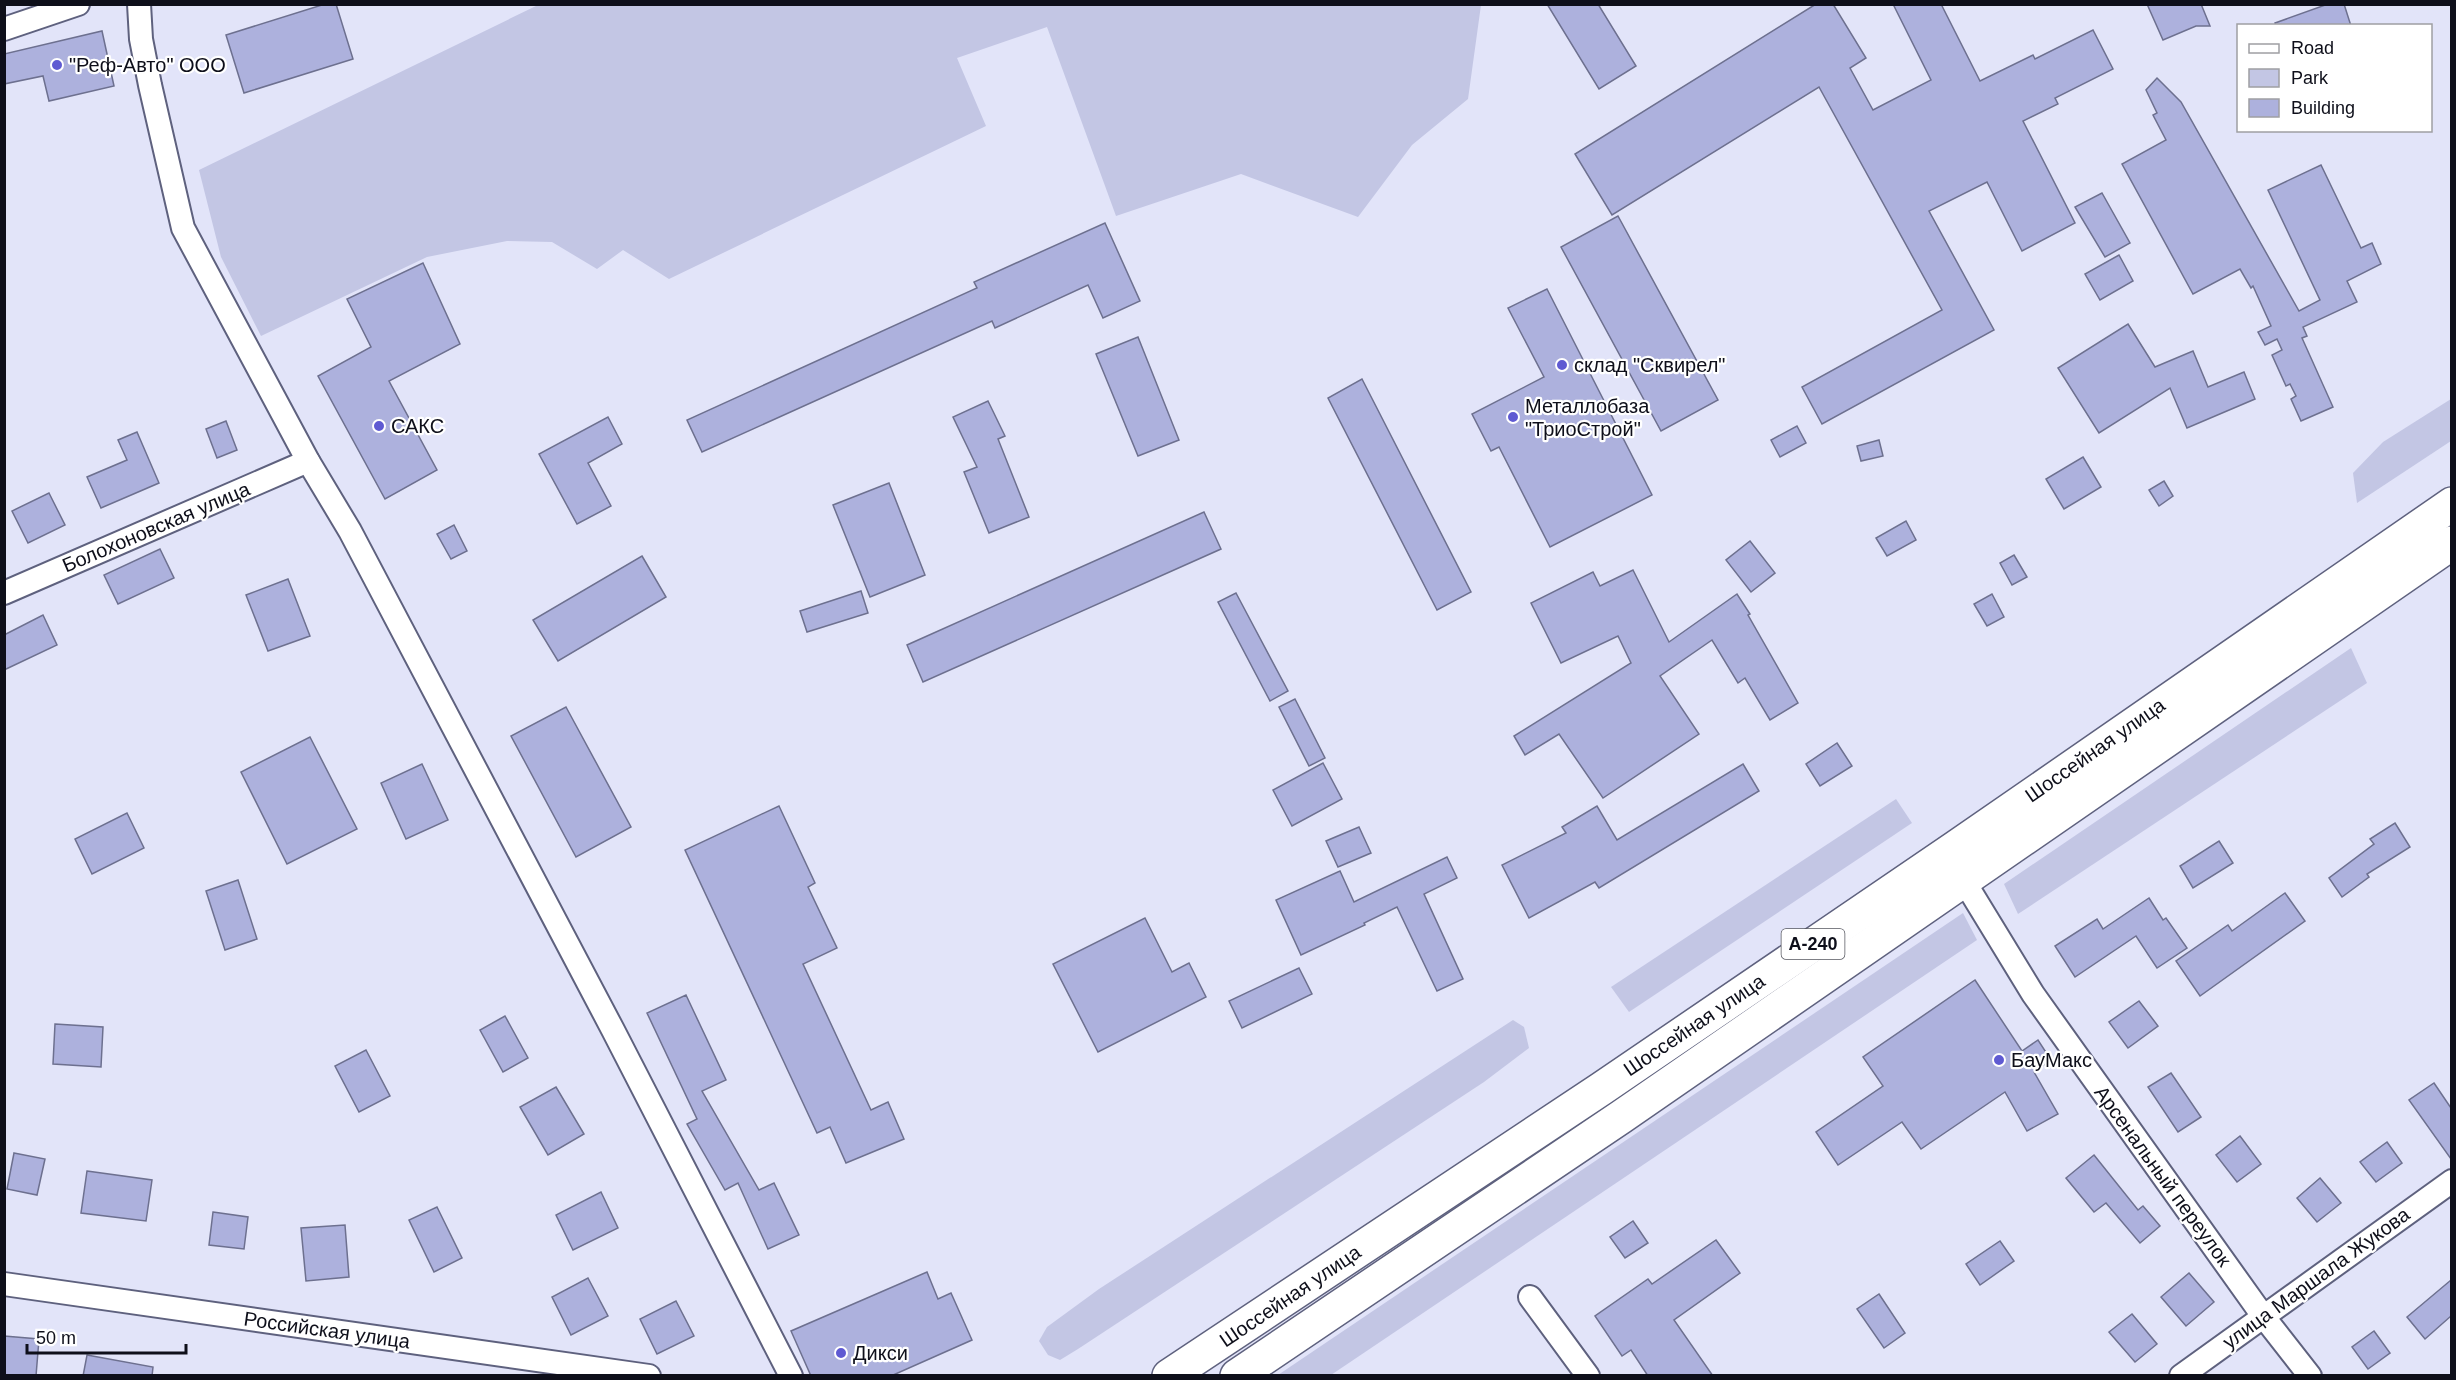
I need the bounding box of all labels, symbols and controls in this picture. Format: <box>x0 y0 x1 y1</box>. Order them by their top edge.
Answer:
legend <box>2237 24 2432 132</box>
text: Road <box>2291 38 2334 58</box>
place label: "Реф-Авто" ООО <box>69 54 226 76</box>
marker: "Реф-Авто" ООО <box>50 58 64 72</box>
text: Park <box>2291 68 2329 88</box>
text: Building <box>2291 98 2355 118</box>
place label: склад "Сквирел" <box>1574 354 1725 376</box>
marker: склад "Сквирел" <box>1555 358 1569 372</box>
place label: Металлобаза "ТриоСтрой" <box>1525 395 1650 440</box>
marker: Металлобаза "ТриоСтрой" <box>1506 410 1520 424</box>
place label: САКС <box>391 415 444 437</box>
marker: САКС <box>372 419 386 433</box>
street label: Болохоновская улица <box>59 477 254 577</box>
street label: Шоссейная улица <box>2021 693 2170 806</box>
road number: А-240 <box>1782 929 1844 959</box>
street label: Шоссейная улица <box>1619 969 1769 1080</box>
place label: БауМакс <box>2011 1049 2092 1071</box>
marker: БауМакс <box>1992 1053 2006 1067</box>
street label: Арсенальный переулок <box>2090 1082 2236 1271</box>
street label: улица Маршала Жукова <box>2218 1202 2414 1353</box>
street label: Шоссейная улица <box>1215 1240 1365 1351</box>
street label: Российская улица <box>242 1307 412 1353</box>
scale bar <box>27 1317 186 1355</box>
text: 50 m <box>36 1328 76 1348</box>
place label: Дикси <box>853 1342 908 1364</box>
marker: Дикси <box>834 1346 848 1360</box>

